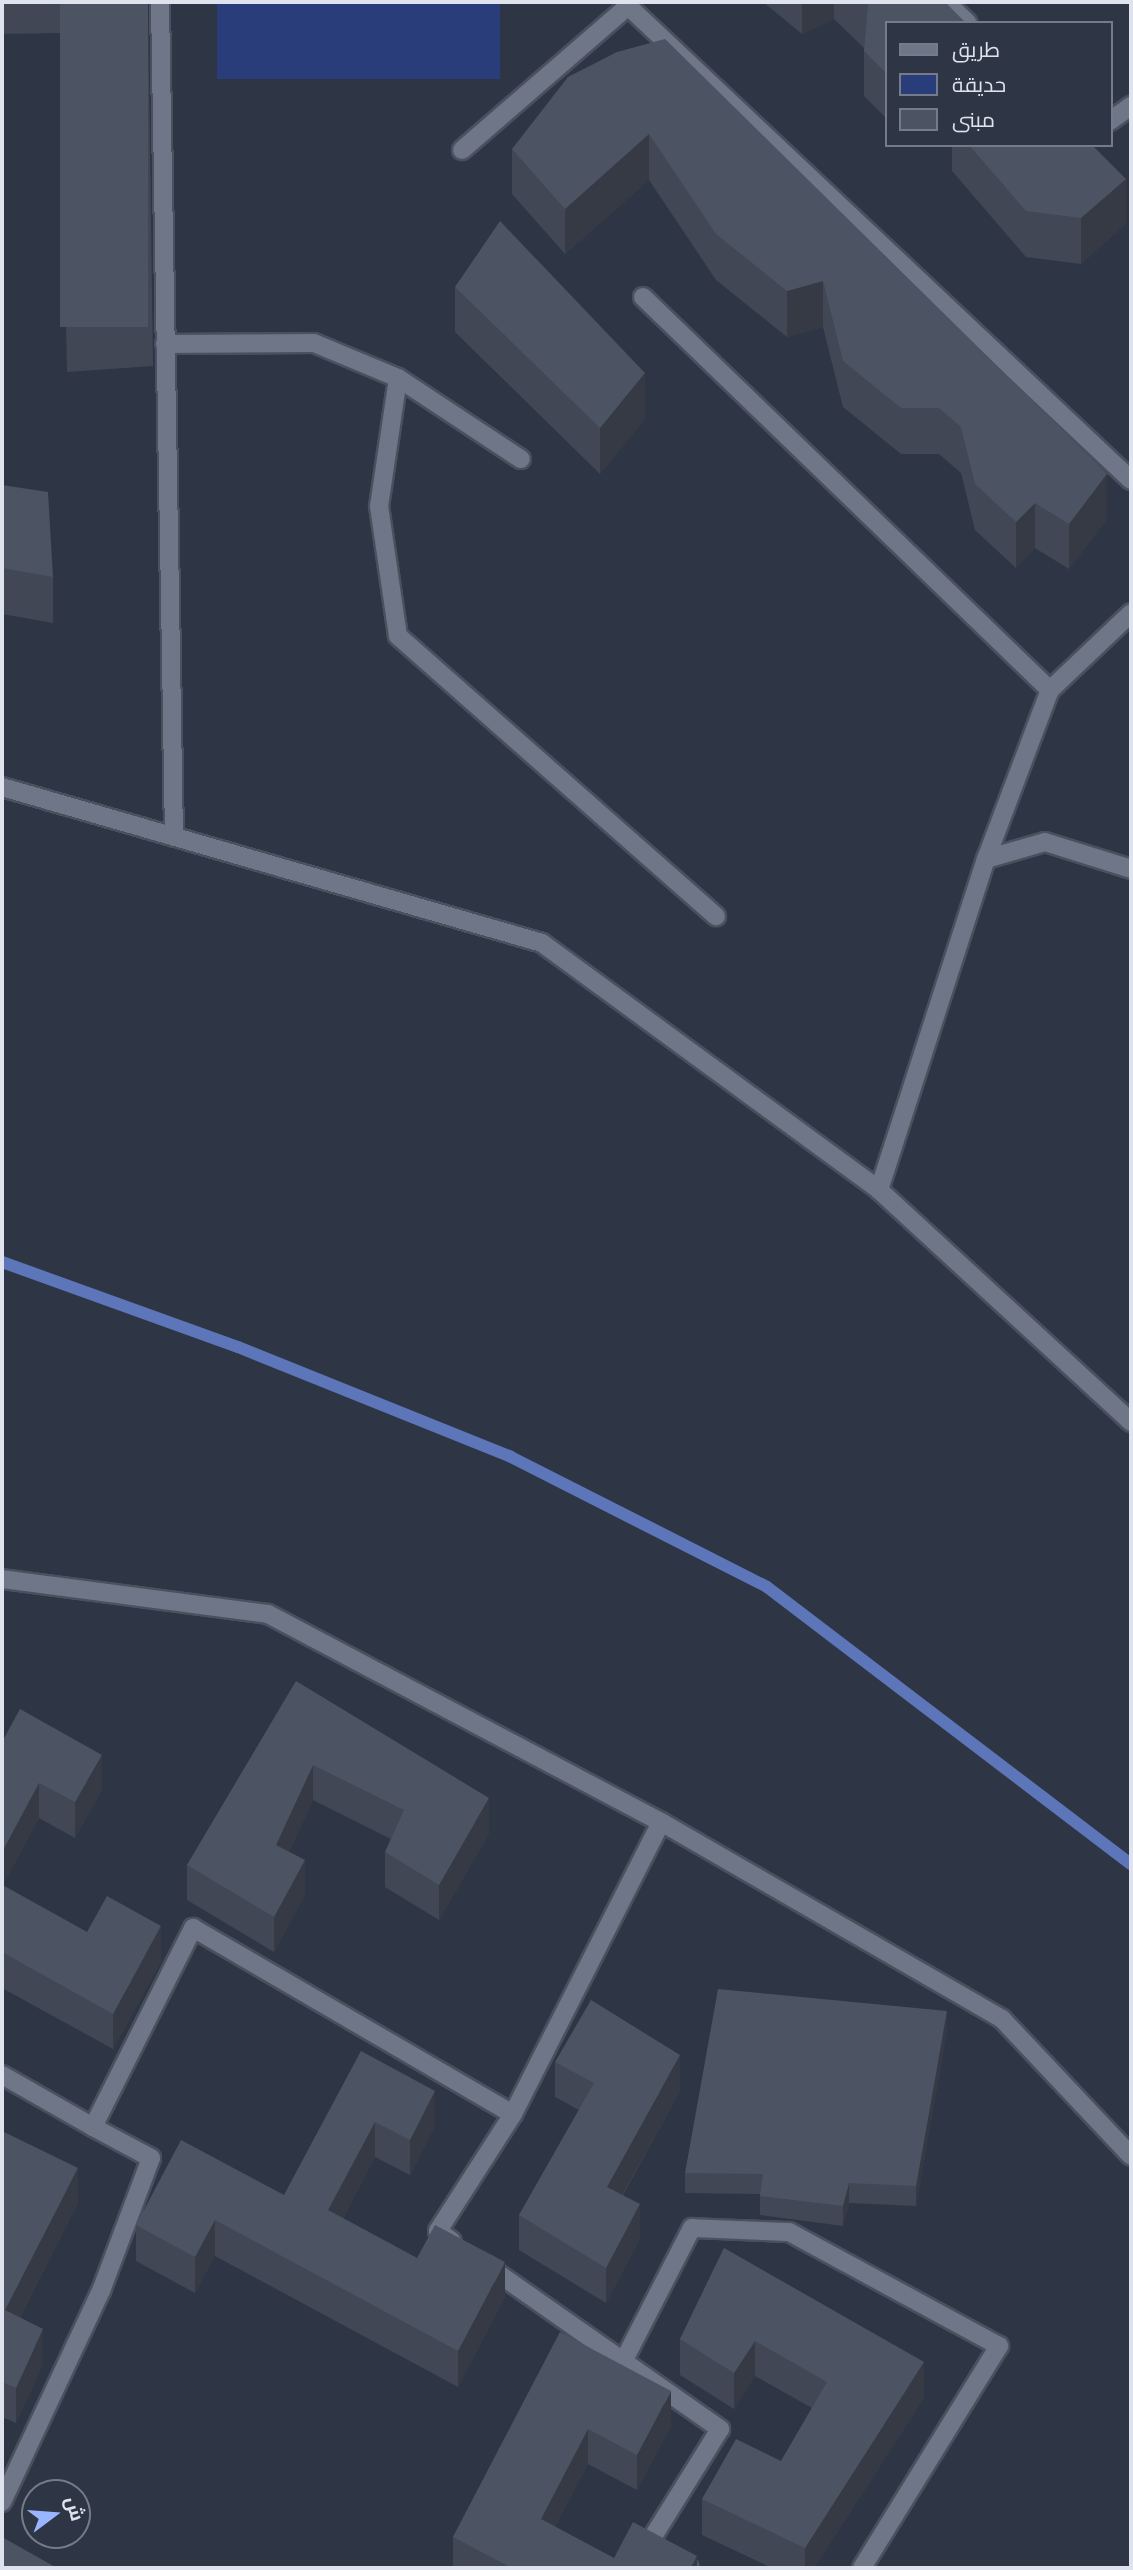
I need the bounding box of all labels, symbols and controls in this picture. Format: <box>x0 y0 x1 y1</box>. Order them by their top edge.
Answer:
legend <box>884 21 1112 147</box>
text: طريق <box>952 37 1000 63</box>
text: حديقة <box>952 72 1006 98</box>
text: مبنى <box>952 107 995 133</box>
north arrow <box>21 2479 91 2549</box>
text: ش <box>60 2494 89 2524</box>

